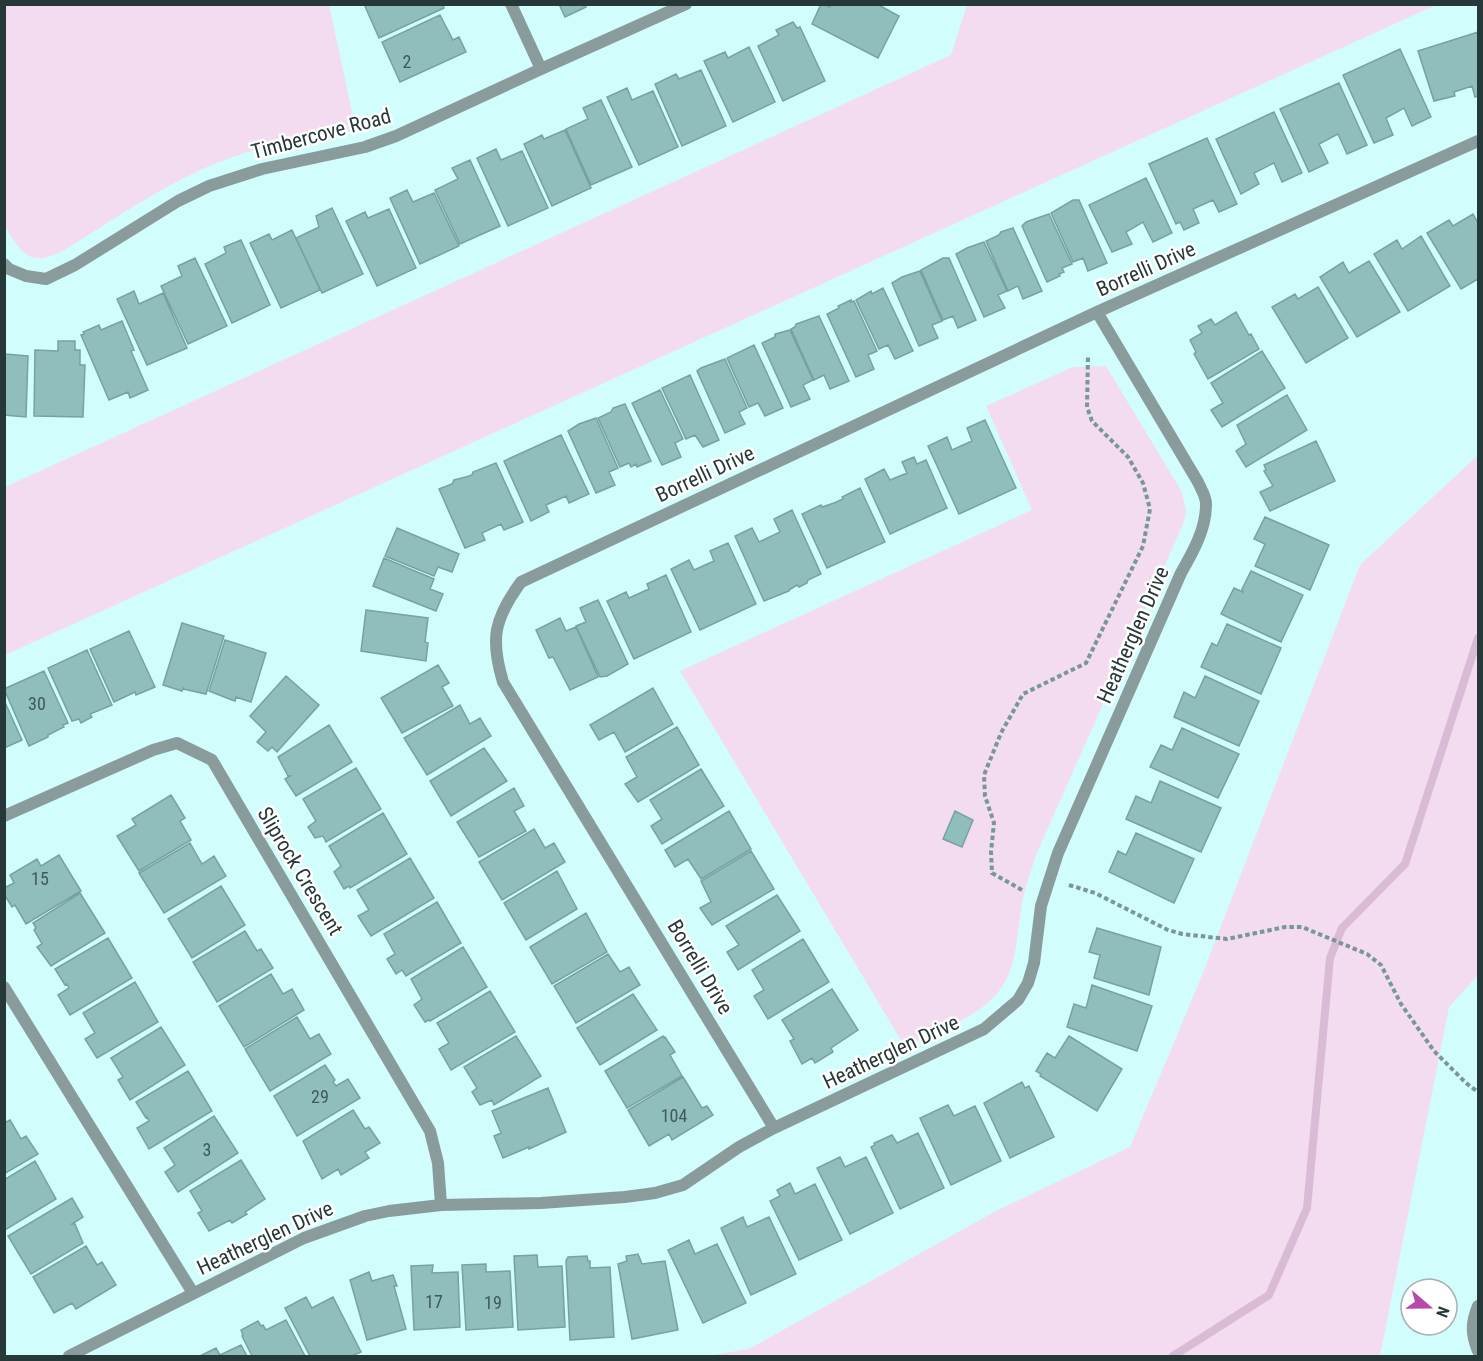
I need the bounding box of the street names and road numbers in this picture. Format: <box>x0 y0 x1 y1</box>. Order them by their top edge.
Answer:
street label: Timbercove Road <box>248 104 394 164</box>
street label: Borrelli Drive <box>1093 236 1199 301</box>
street label: Borrelli Drive <box>652 441 758 507</box>
street label: Heatherglen Drive <box>1092 563 1174 707</box>
street label: Sliprock Crescent <box>252 803 348 939</box>
street label: Borrelli Drive <box>663 916 738 1019</box>
street label: Heatherglen Drive <box>819 1010 963 1094</box>
street label: Heatherglen Drive <box>193 1196 337 1280</box>

